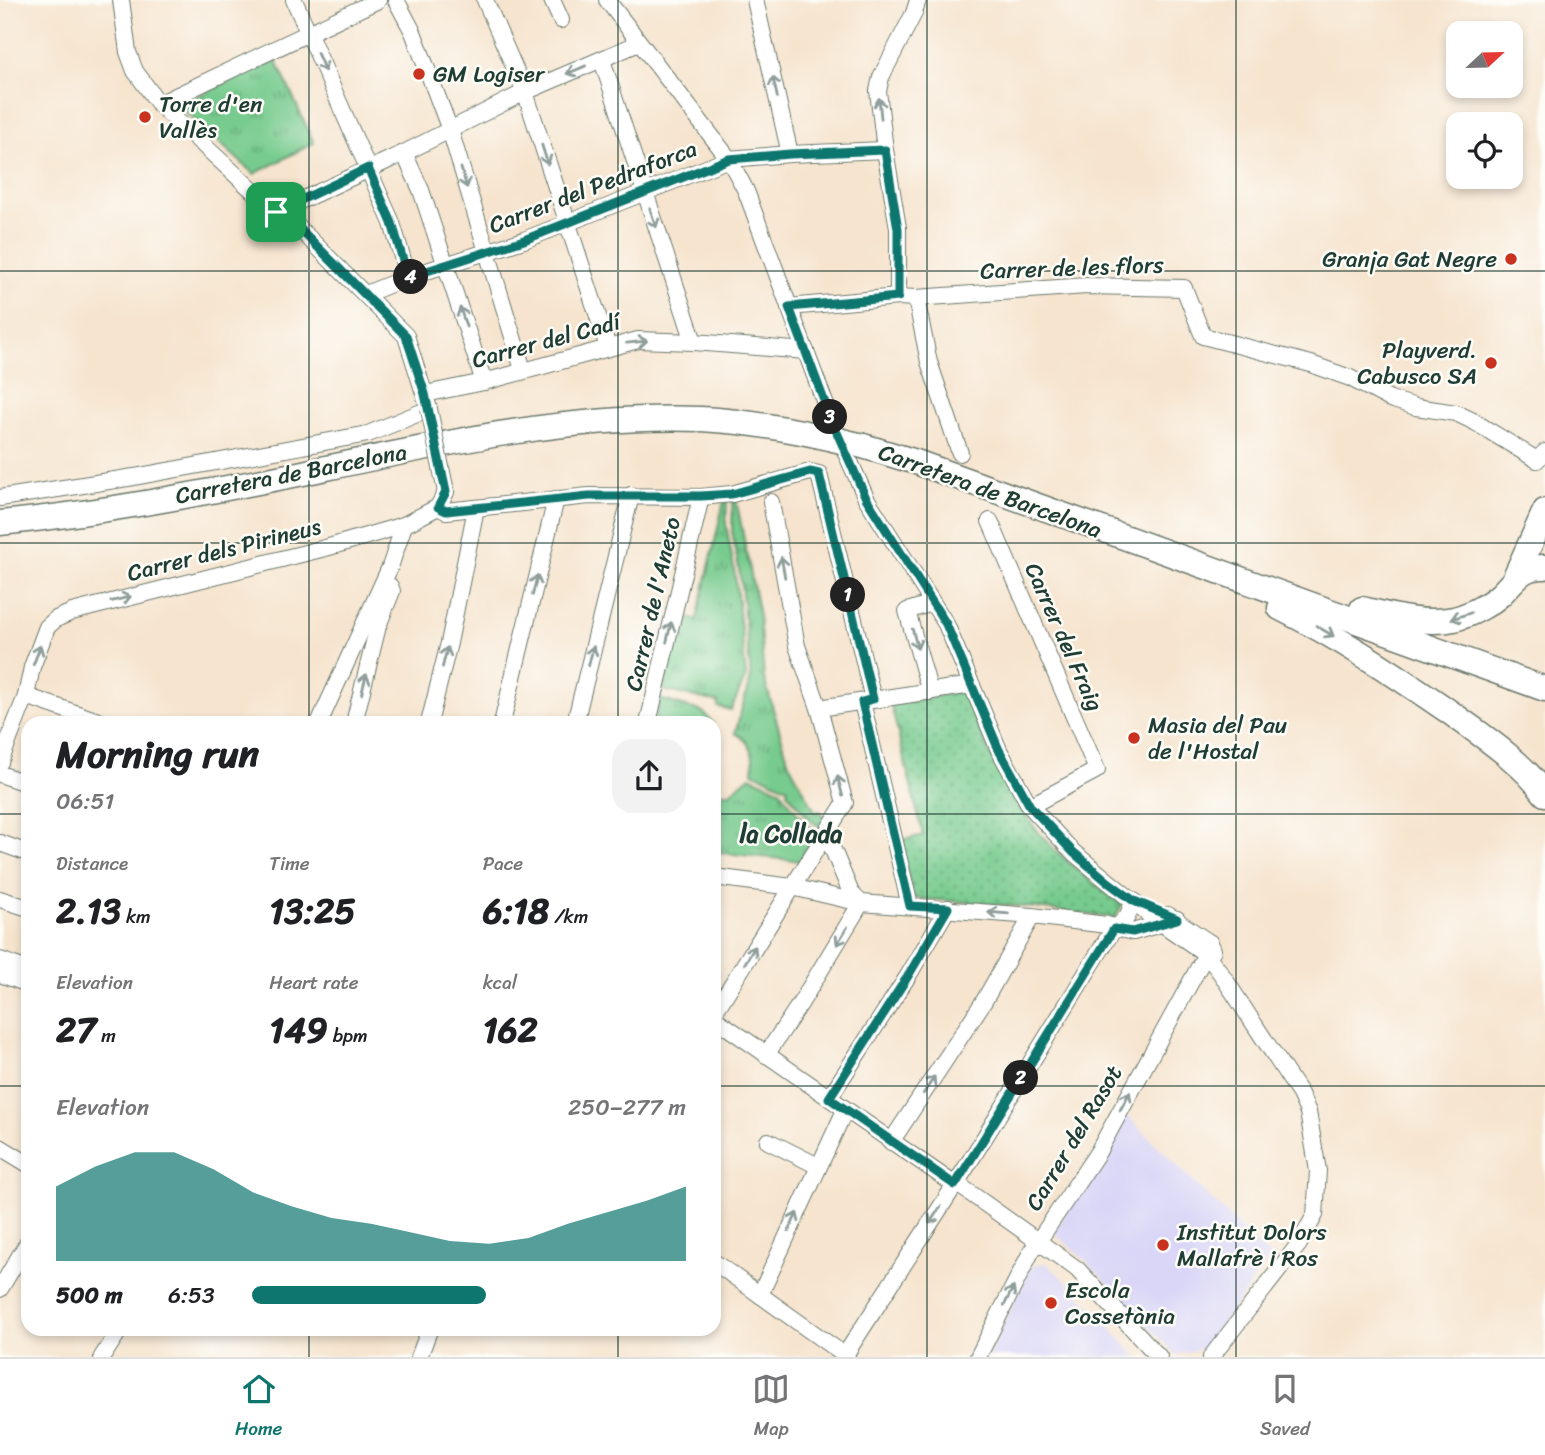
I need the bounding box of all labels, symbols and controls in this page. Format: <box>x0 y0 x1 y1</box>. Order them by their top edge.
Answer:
north arrow <box>1446 21 1522 98</box>
map controls <box>1446 21 1523 189</box>
one-way arrow <box>315 51 328 73</box>
place label: GM Logiser <box>433 54 546 95</box>
one-way arrow <box>566 65 588 78</box>
marker: GM Logiser <box>411 66 427 82</box>
one-way arrow <box>768 77 781 99</box>
place label: Torre d'en Vallès <box>159 84 262 151</box>
one-way arrow <box>873 97 886 119</box>
marker: Torre d'en Vallès <box>137 109 153 125</box>
button: locate <box>1446 112 1523 189</box>
street label: Carrer del Pedraforca <box>483 128 703 246</box>
one-way arrow <box>539 144 552 166</box>
one-way arrow <box>459 167 472 189</box>
pin <box>246 182 306 242</box>
icon: arrive <box>257 193 295 231</box>
one-way arrow <box>647 207 660 229</box>
place label: Granja Gat Negre <box>1322 239 1497 280</box>
street label: Carrer de les flors <box>980 244 1165 292</box>
marker: Granja Gat Negre <box>1503 251 1519 267</box>
pin: 4 <box>394 260 428 294</box>
text: 4 <box>405 260 416 293</box>
street label: Carrer del Cadí <box>467 301 627 380</box>
one-way arrow <box>456 306 469 328</box>
place label: Playverd. Cabusco SA <box>1357 330 1477 397</box>
one-way arrow <box>625 335 647 348</box>
marker: Playverd. Cabusco SA <box>1483 355 1499 371</box>
pin: 3 <box>812 400 848 434</box>
text: 3 <box>824 400 835 433</box>
street label: Carretera de Barcelona <box>172 431 411 517</box>
street label: Carretera de Barcelona <box>873 432 1108 551</box>
street label: Carrer dels Pirineus <box>123 506 326 594</box>
street label: Carrer de l'Aneto <box>613 513 693 695</box>
one-way arrow <box>776 556 789 579</box>
street label: Carrer del Fraig <box>1013 556 1115 718</box>
one-way arrow <box>529 574 542 597</box>
pin: 1 <box>830 578 866 612</box>
text: 1 <box>843 578 852 611</box>
one-way arrow <box>109 592 132 605</box>
one-way arrow <box>1450 611 1472 623</box>
one-way arrow <box>664 622 677 644</box>
one-way arrow <box>1314 625 1334 639</box>
one-way arrow <box>909 627 922 650</box>
one-way arrow <box>31 645 44 667</box>
one-way arrow <box>439 646 452 668</box>
one-way arrow <box>585 646 598 668</box>
one-way arrow <box>358 673 371 695</box>
place label: Masia del Pau de l'Hostal <box>1148 705 1287 772</box>
text: Morning run <box>56 721 259 788</box>
marker: Masia del Pau de l'Hostal <box>1126 730 1142 746</box>
button: share <box>612 739 686 813</box>
one-way arrow <box>833 775 846 797</box>
text: 06:51 <box>56 781 114 822</box>
district label: la Collada <box>739 813 842 855</box>
text: Distance <box>56 847 128 880</box>
text: Time <box>269 847 310 880</box>
text: Pace <box>483 847 523 880</box>
text: 2.13 <box>56 880 121 942</box>
text: 13:25 <box>269 880 356 942</box>
text: 6:18 <box>483 880 549 942</box>
text: km <box>121 900 151 933</box>
text: /km <box>549 900 588 933</box>
one-way arrow <box>987 906 1010 919</box>
one-way arrow <box>834 925 848 945</box>
one-way arrow <box>743 945 757 965</box>
text: Elevation <box>56 966 133 999</box>
text: Heart rate <box>269 966 359 999</box>
text: kcal <box>483 966 517 999</box>
text: 27 <box>56 999 96 1061</box>
text: 149 <box>269 999 328 1061</box>
text: 162 <box>483 999 538 1061</box>
text: m <box>96 1019 116 1052</box>
text: bpm <box>328 1019 368 1052</box>
street label: Carrer del Rasot <box>1014 1057 1134 1219</box>
pin: 2 <box>1004 1060 1038 1096</box>
text: 2 <box>1015 1061 1026 1094</box>
one-way arrow <box>922 1076 936 1096</box>
text: Elevation <box>56 1087 149 1128</box>
text: 250–277 m <box>568 1087 686 1128</box>
one-way arrow <box>1119 1092 1133 1112</box>
one-way arrow <box>928 1205 942 1225</box>
one-way arrow <box>787 1212 800 1233</box>
place label: Institut Dolors Mallafrè i Ros <box>1176 1212 1327 1279</box>
marker: Institut Dolors Mallafrè i Ros <box>1155 1237 1171 1253</box>
place label: Escola Cossetània <box>1065 1270 1175 1337</box>
text: 500 m <box>56 1275 123 1316</box>
text: 6:53 <box>168 1275 215 1316</box>
one-way arrow <box>1002 1286 1016 1307</box>
marker: Escola Cossetània <box>1043 1295 1059 1311</box>
tab: Home <box>235 1370 282 1445</box>
tab: Map <box>752 1370 790 1445</box>
tab: Saved <box>1260 1370 1310 1445</box>

